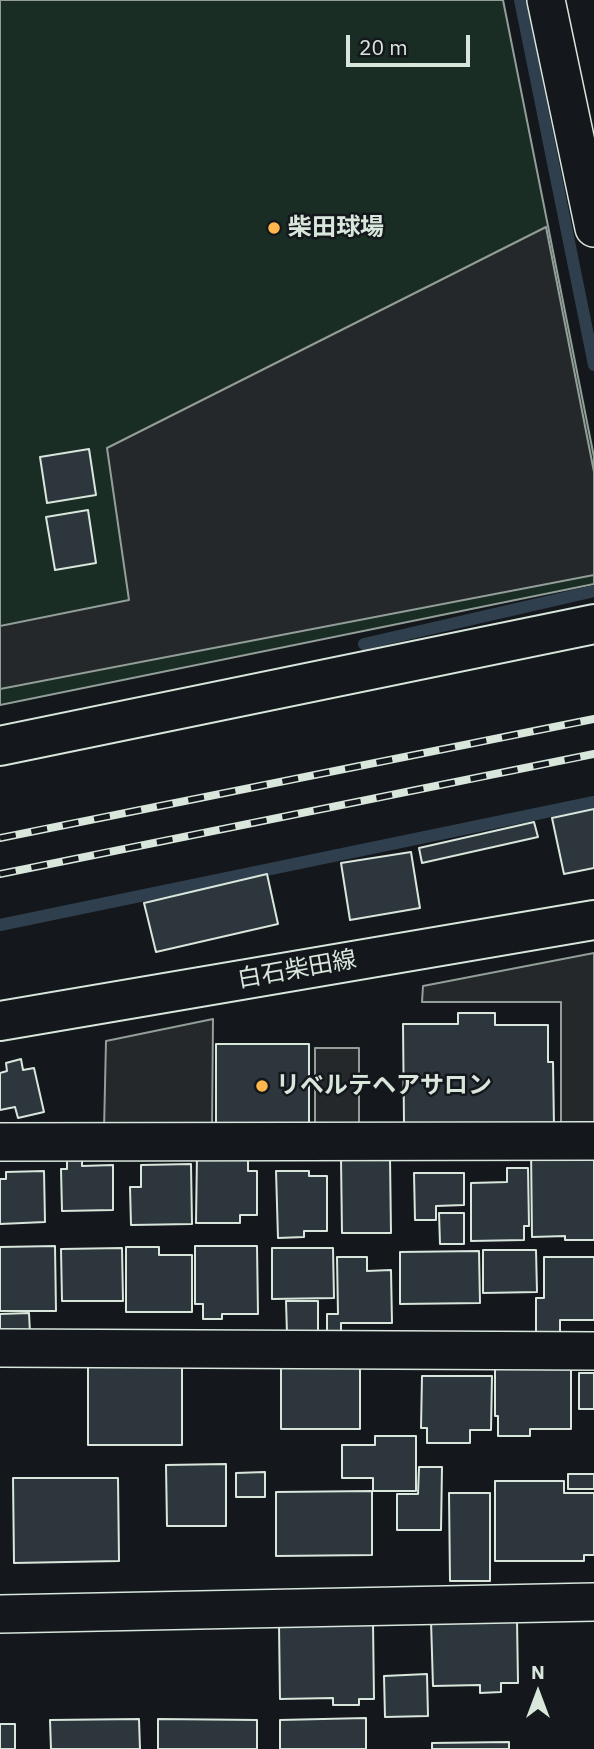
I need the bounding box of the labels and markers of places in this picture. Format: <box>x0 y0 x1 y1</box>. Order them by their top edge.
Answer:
place label: 柴田球場 <box>288 214 384 242</box>
marker: 柴田球場 <box>266 220 282 236</box>
place label: リベルテヘアサロン <box>276 1072 492 1100</box>
marker: リベルテヘアサロン <box>254 1078 270 1094</box>

